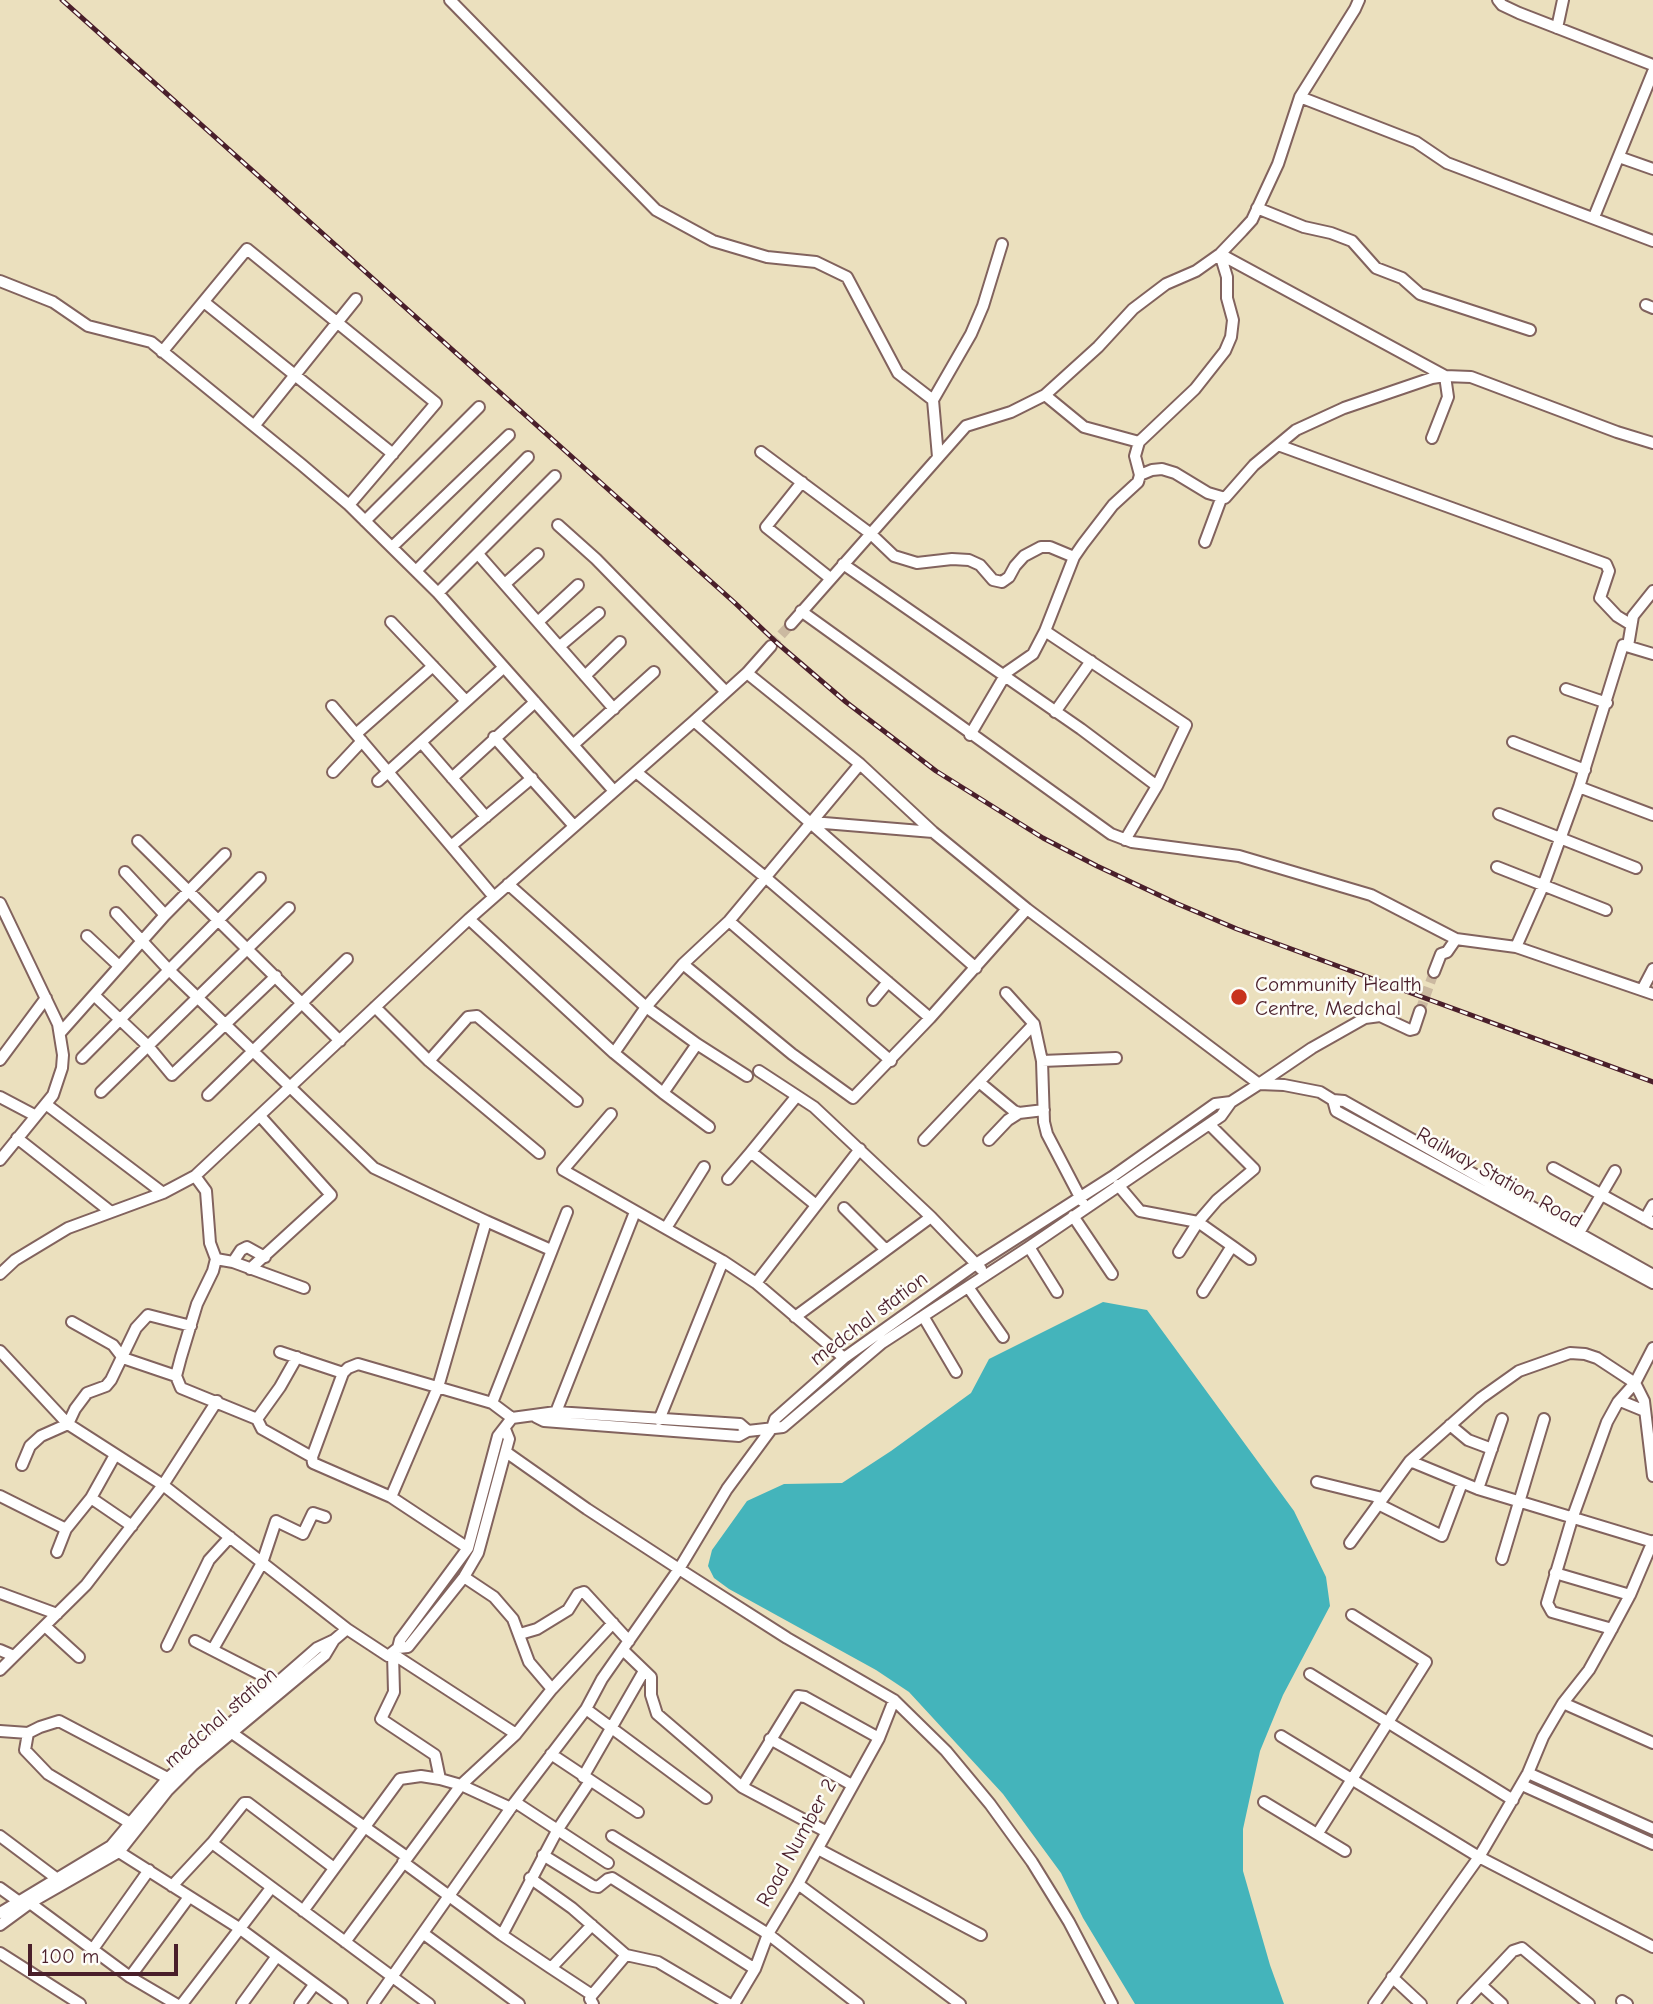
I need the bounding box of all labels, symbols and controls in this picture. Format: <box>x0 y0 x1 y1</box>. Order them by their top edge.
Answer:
place label: Community Health Centre, Medchal <box>1255 972 1422 1022</box>
marker: Community Health Centre, Medchal <box>1229 987 1249 1007</box>
street label: Railway Station Road <box>1412 1122 1586 1234</box>
street label: medchal station <box>805 1266 933 1372</box>
street label: medchal station <box>159 1662 283 1774</box>
street label: Road Number 2 <box>751 1775 843 1911</box>
scale bar <box>32 1930 182 1974</box>
text: 100 m <box>41 1944 99 1968</box>

